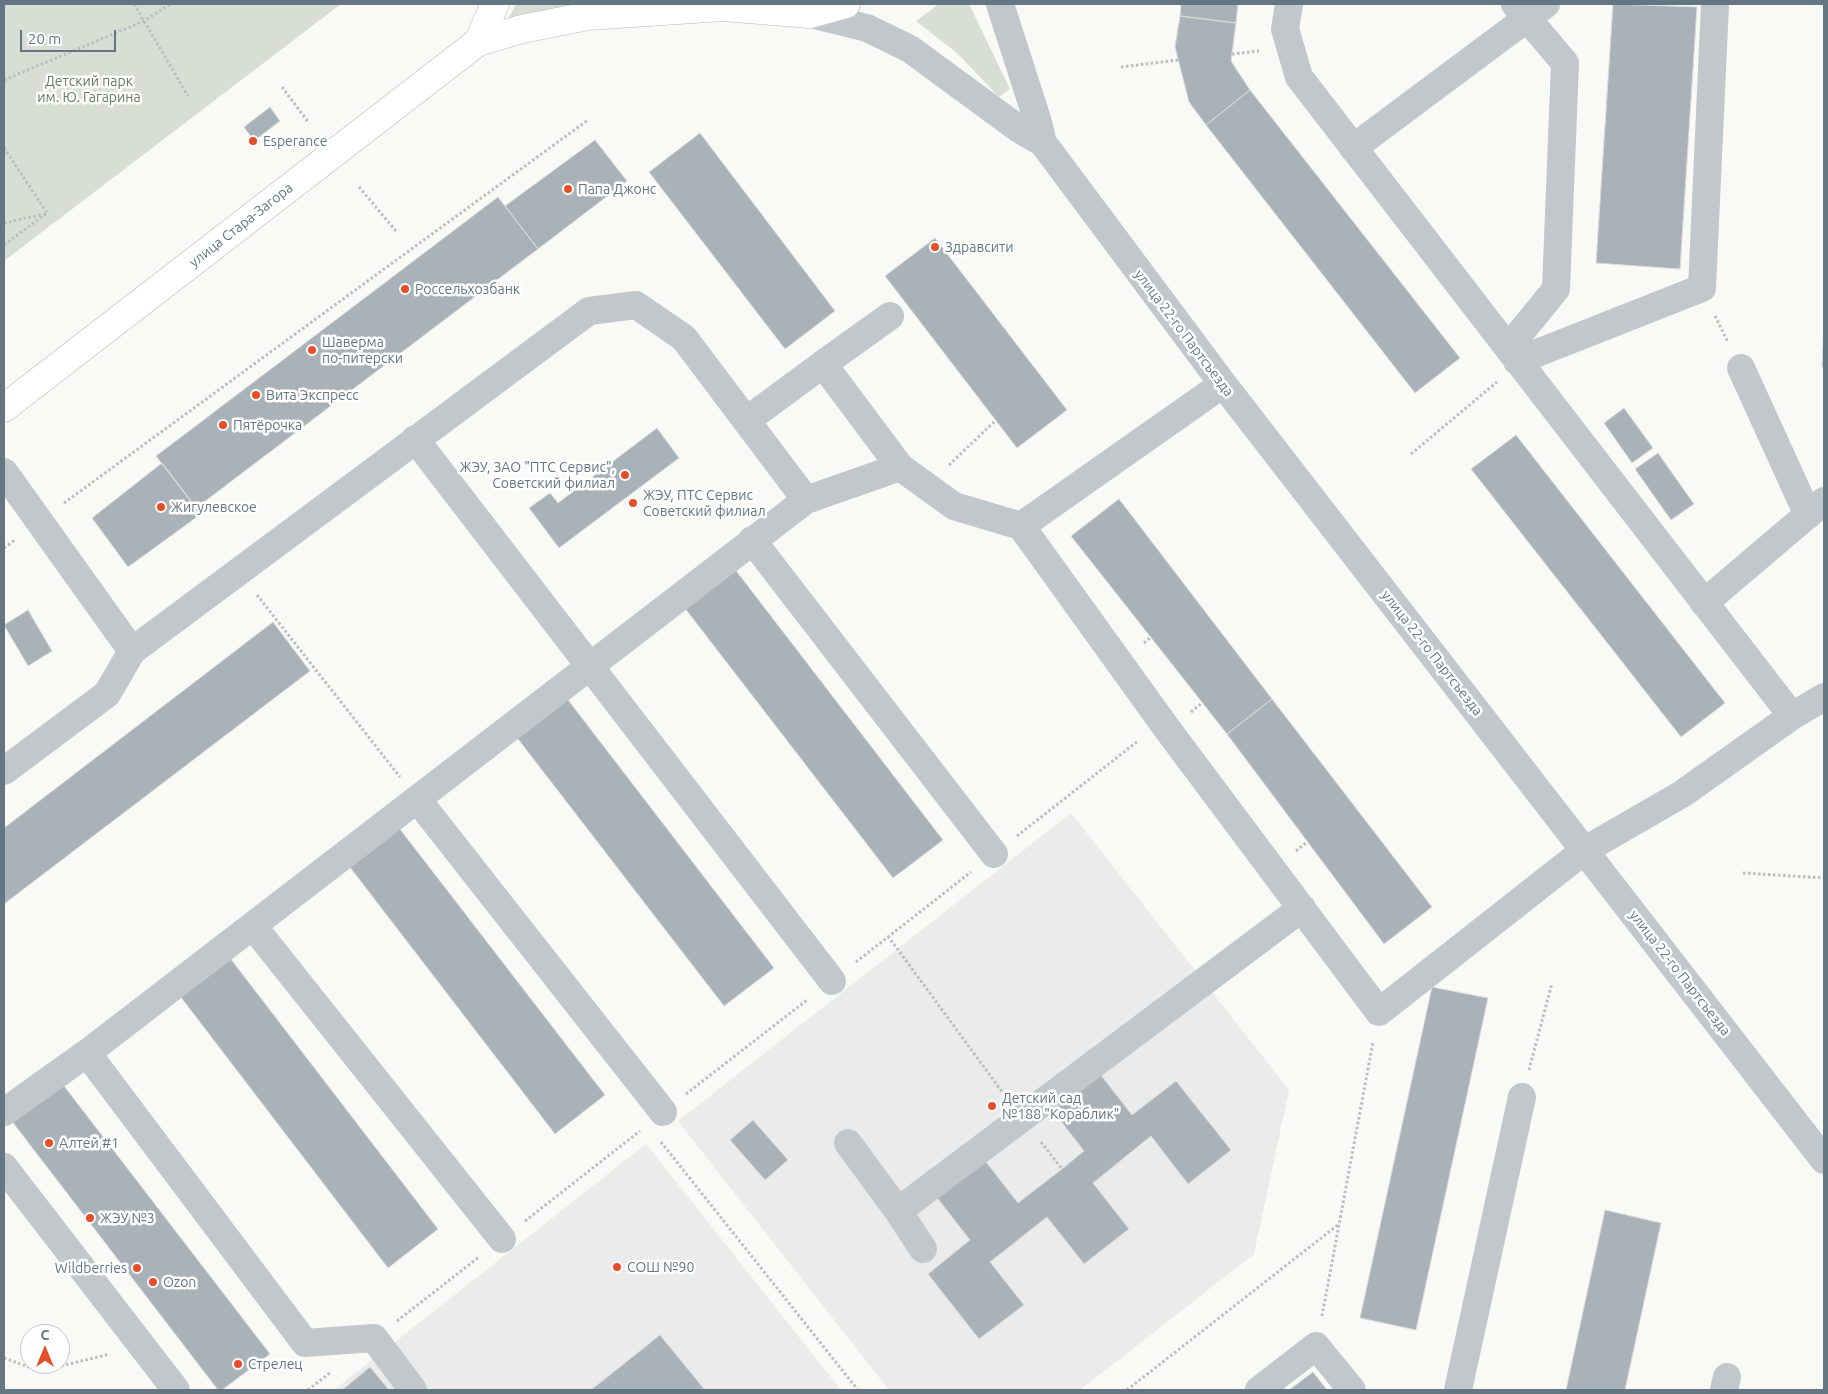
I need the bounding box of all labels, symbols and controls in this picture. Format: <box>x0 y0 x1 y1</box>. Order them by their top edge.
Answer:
scale bar <box>22 20 119 52</box>
text: 20 m <box>28 30 61 47</box>
park label: Детский парк им. Ю. Гагарина <box>37 73 141 105</box>
place label: Esperance <box>263 133 328 149</box>
marker: Esperance <box>247 135 259 147</box>
street label: улица Стара-Загора <box>186 179 296 271</box>
place label: Папа Джонс <box>578 181 656 197</box>
marker: Папа Джонс <box>562 183 574 195</box>
place label: Здравсити <box>945 239 1013 255</box>
marker: Здравсити <box>929 241 941 253</box>
street label: улица 22-го Партсъезда <box>1131 266 1237 400</box>
place label: Россельхозбанк <box>415 281 520 297</box>
marker: Россельхозбанк <box>399 283 411 295</box>
place label: Шаверма по-питерски <box>322 334 403 367</box>
marker: Шаверма по-питерски <box>306 344 318 356</box>
place label: Вита Экспресс <box>266 387 359 403</box>
marker: Вита Экспресс <box>250 389 262 401</box>
place label: Пятёрочка <box>233 417 302 433</box>
marker: Пятёрочка <box>217 419 229 431</box>
place label: ЖЭУ, ЗАО "ПТС Сервис", Советский филиал <box>459 459 615 492</box>
marker: ЖЭУ, ЗАО "ПТС Сервис", Советский филиал <box>619 469 631 481</box>
place label: ЖЭУ, ПТС Сервис Советский филиал <box>643 487 766 520</box>
marker: ЖЭУ, ПТС Сервис Советский филиал <box>627 497 639 509</box>
place label: Жигулевское <box>171 499 257 515</box>
marker: Жигулевское <box>155 501 167 513</box>
street label: улица 22-го Партсъезда <box>1378 587 1486 719</box>
street label: улица 22-го Партсъезда <box>1626 907 1734 1039</box>
place label: Детский сад №188 "Кораблик" <box>1002 1090 1119 1122</box>
marker: Детский сад №188 "Кораблик" <box>986 1100 998 1112</box>
place label: Алтей #1 <box>59 1135 119 1151</box>
marker: Алтей #1 <box>43 1137 55 1149</box>
place label: ЖЭУ №3 <box>100 1210 155 1226</box>
marker: ЖЭУ №3 <box>84 1212 96 1224</box>
place label: СОШ №90 <box>627 1259 694 1275</box>
place label: Wildberries <box>55 1260 127 1276</box>
marker: СОШ №90 <box>611 1261 623 1273</box>
marker: Wildberries <box>131 1262 143 1274</box>
place label: Ozon <box>163 1274 196 1290</box>
marker: Ozon <box>147 1276 159 1288</box>
north arrow <box>20 1324 70 1374</box>
text: С <box>41 1327 49 1343</box>
place label: Стрелец <box>248 1356 303 1372</box>
marker: Стрелец <box>232 1358 244 1370</box>

